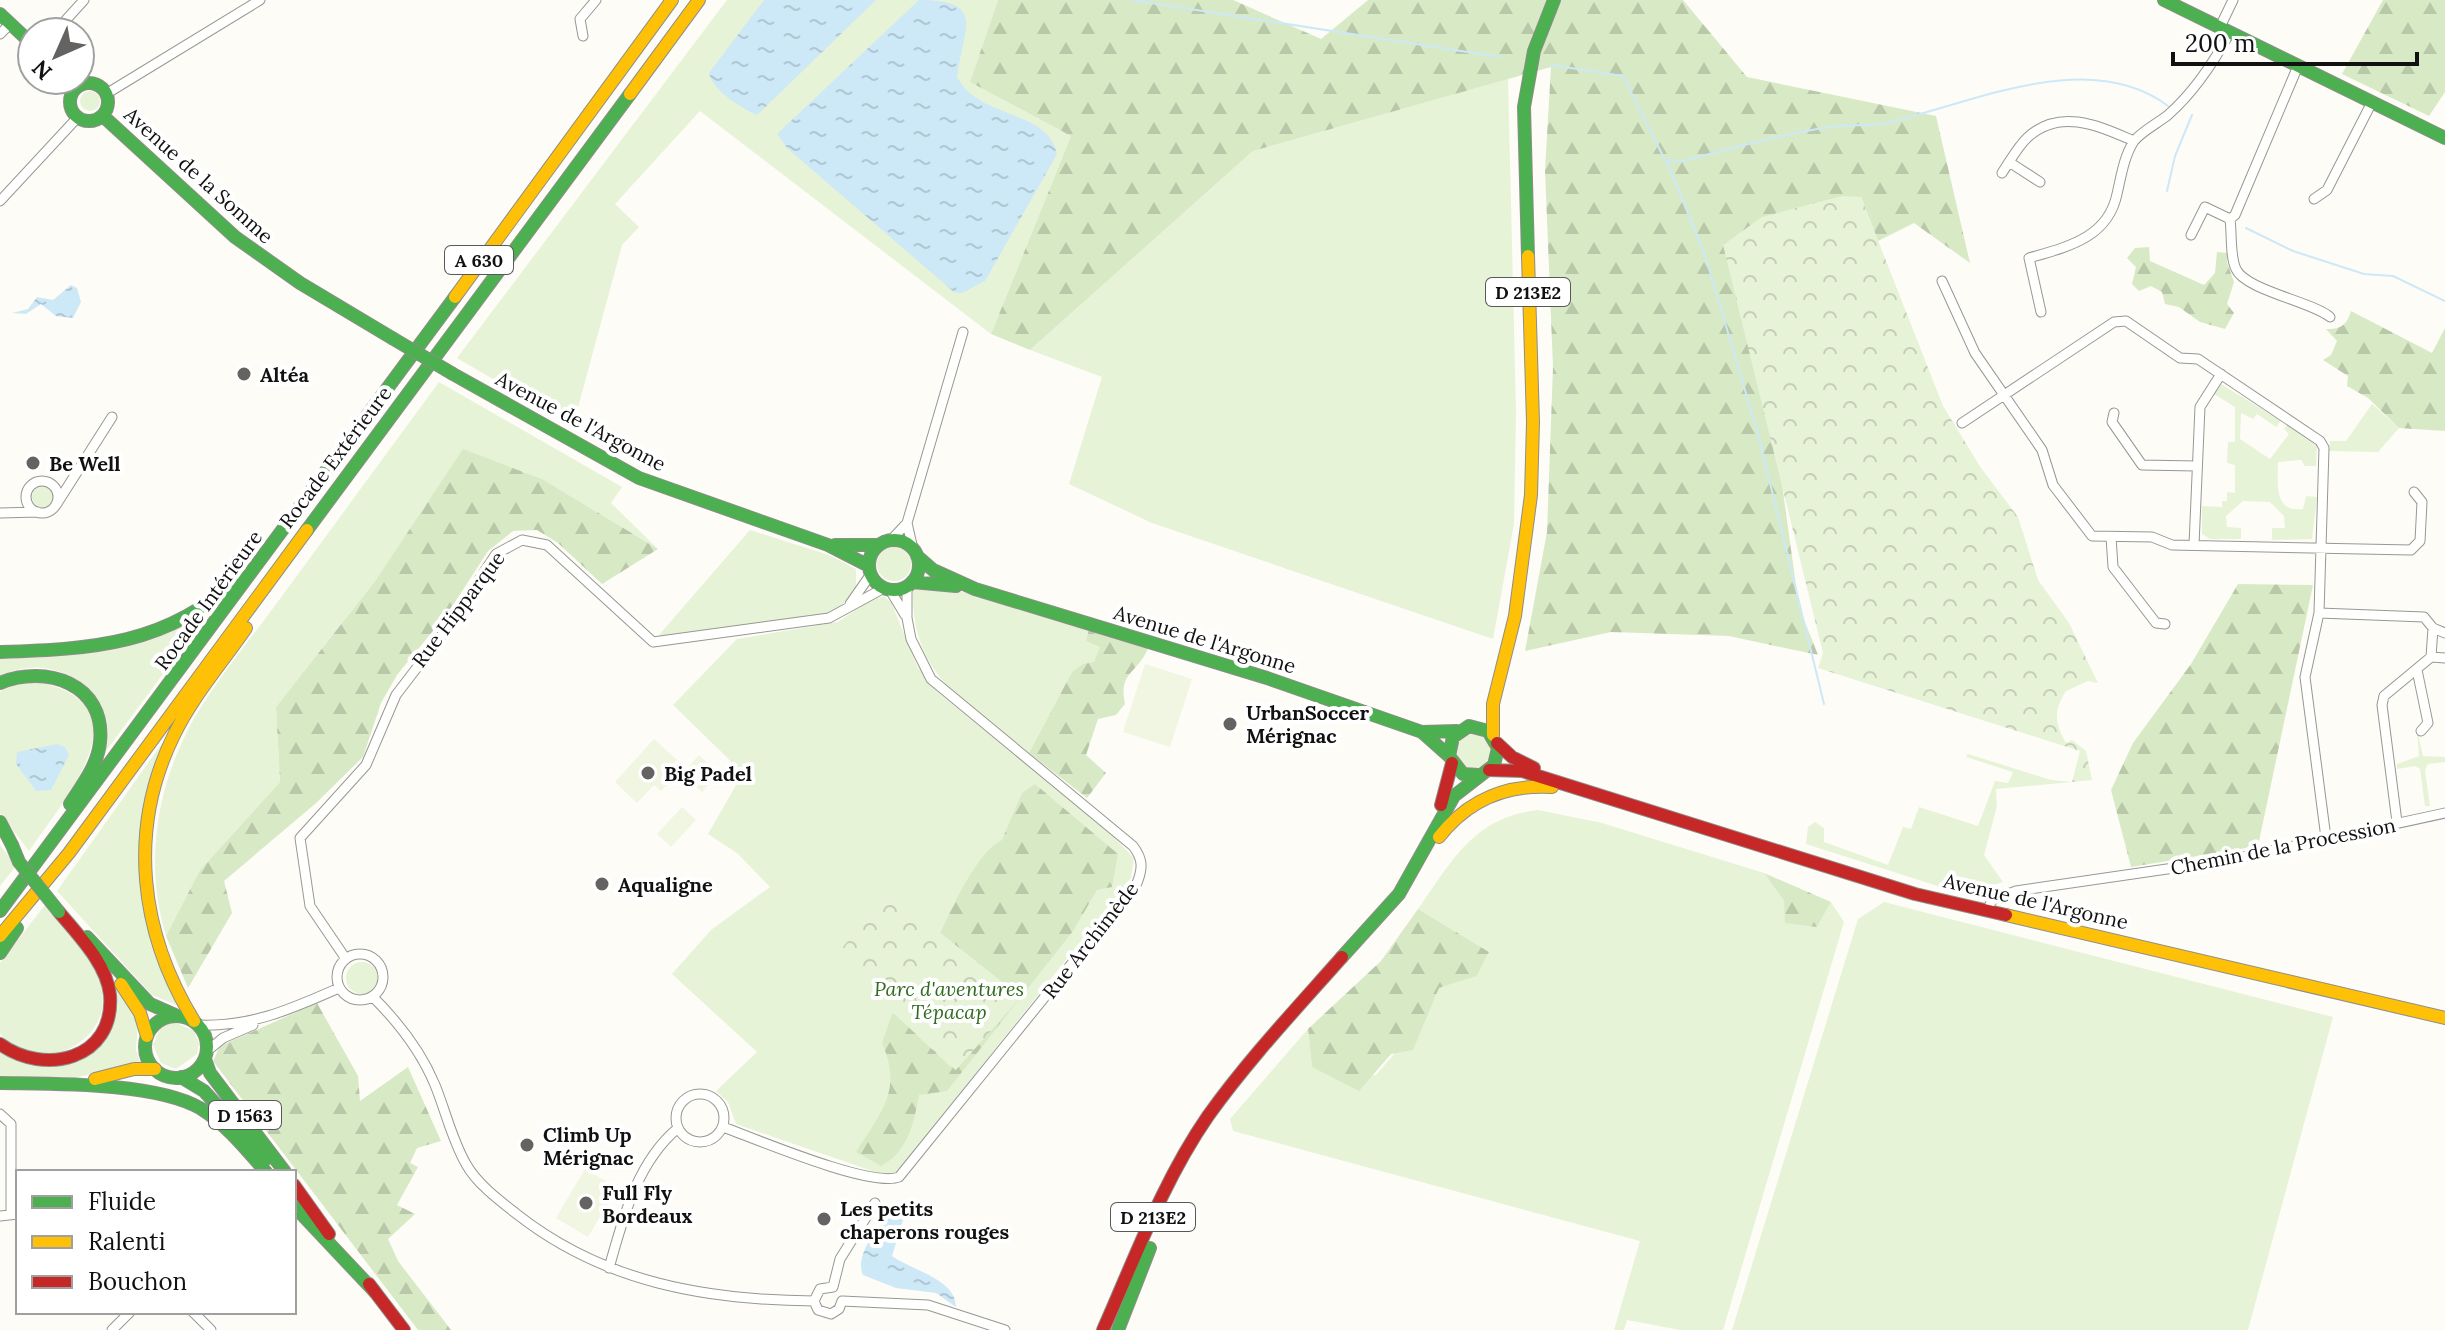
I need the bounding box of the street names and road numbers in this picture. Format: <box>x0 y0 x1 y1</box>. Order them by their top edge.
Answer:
street label: Avenue de la Somme <box>119 101 279 249</box>
road number: A 630 <box>445 246 513 274</box>
road number: D 213E2 <box>1486 278 1570 306</box>
street label: Avenue de l'Argonne <box>491 365 670 476</box>
street label: Rocade Extérieure <box>274 381 397 533</box>
street label: Rocade Intérieure <box>149 525 267 675</box>
street label: Rue Hipparque <box>406 546 510 672</box>
street label: Avenue de l'Argonne <box>1110 599 1299 679</box>
street label: Chemin de la Procession <box>2168 812 2398 880</box>
street label: Avenue de l'Argonne <box>1940 867 2131 934</box>
street label: Rue Archimède <box>1037 877 1143 1003</box>
road number: D 1563 <box>209 1101 281 1129</box>
road number: D 213E2 <box>1111 1203 1195 1231</box>

